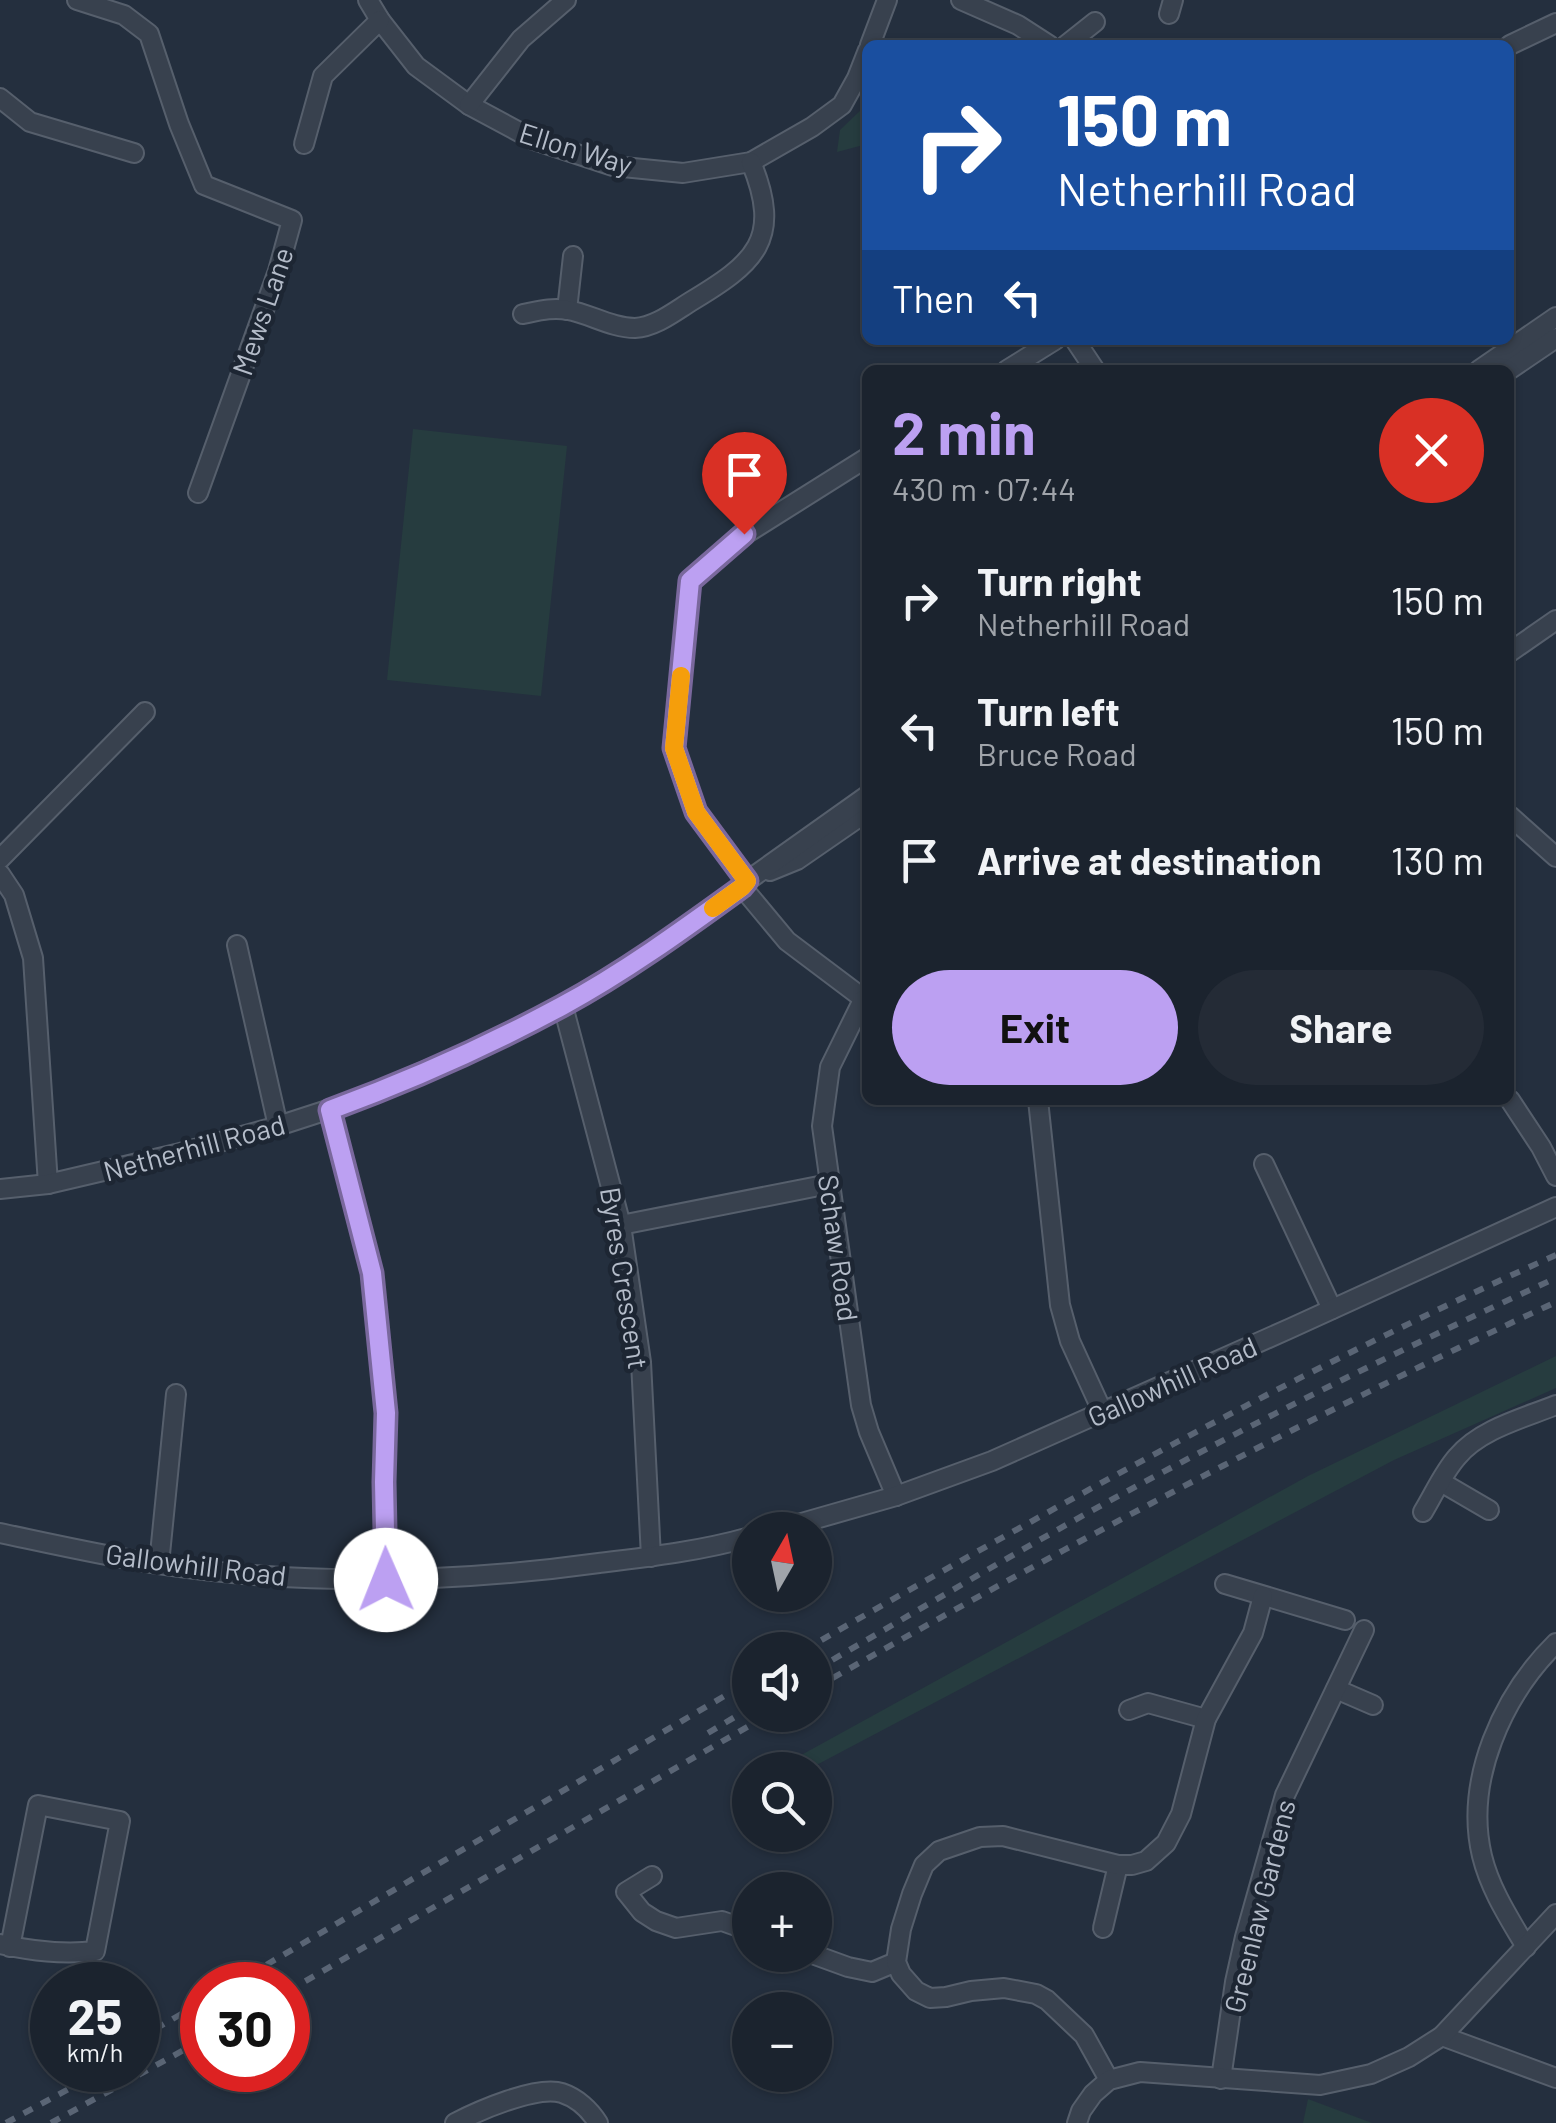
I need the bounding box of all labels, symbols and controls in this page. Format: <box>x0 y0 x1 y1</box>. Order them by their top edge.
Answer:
text: 150 m <box>1057 76 1232 160</box>
icon: right <box>892 80 1022 210</box>
street label: Ellon Way <box>516 115 637 181</box>
text: Netherhill Road <box>1057 161 1357 215</box>
street label: Mews Lane <box>224 243 300 379</box>
icon: left <box>995 270 1050 325</box>
text: Then <box>892 275 975 321</box>
text: 2 min <box>892 395 1036 467</box>
button: close <box>1379 398 1484 503</box>
pin <box>702 432 787 535</box>
icon: arrive <box>717 447 772 502</box>
text: 430 m · 07:44 <box>892 469 1076 507</box>
text: Turn right <box>977 558 1142 604</box>
icon: right <box>892 573 947 628</box>
text: 150 m <box>1391 577 1484 623</box>
text: Netherhill Road <box>977 604 1190 642</box>
text: Turn left <box>977 688 1120 734</box>
icon: left <box>892 703 947 758</box>
text: 150 m <box>1391 707 1484 753</box>
text: Bruce Road <box>977 734 1137 772</box>
icon: arrive <box>892 833 947 888</box>
text: Arrive at destination <box>977 837 1322 883</box>
text: 130 m <box>1391 837 1484 883</box>
button: Exit <box>892 970 1178 1085</box>
button: Share <box>1198 970 1484 1085</box>
street label: Netherhill Road <box>100 1106 288 1188</box>
street label: Schaw Road <box>812 1172 866 1324</box>
street label: Byres Crescent <box>594 1185 656 1371</box>
street label: Gallowhill Road <box>1082 1329 1262 1433</box>
north arrow <box>732 1512 832 1612</box>
map controls <box>732 1512 832 2092</box>
position arrow <box>334 1528 438 1632</box>
street label: Gallowhill Road <box>104 1536 288 1592</box>
button: sound <box>732 1632 832 1732</box>
button: search <box>732 1752 832 1852</box>
street label: Greenlaw Gardens <box>1216 1796 1302 2016</box>
button: + <box>732 1872 832 1972</box>
speed limit sign: 30 <box>180 1962 310 2092</box>
text: 25 <box>68 1985 122 2045</box>
button: − <box>732 1992 832 2092</box>
text: km/h <box>67 2037 123 2067</box>

